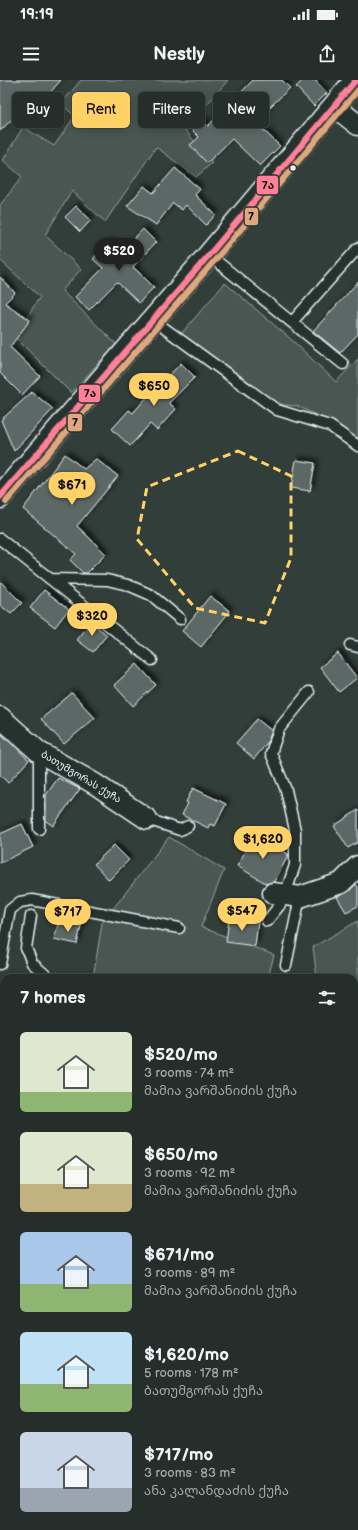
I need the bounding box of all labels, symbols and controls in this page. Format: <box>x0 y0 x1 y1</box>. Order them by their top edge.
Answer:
text: 19:19 <box>20 5 54 24</box>
icon: menu <box>20 43 42 65</box>
icon: share <box>316 43 338 65</box>
text: Nestly <box>153 44 205 65</box>
chip: Buy <box>12 92 64 128</box>
chip: Rent <box>72 92 130 128</box>
chip: Filters <box>138 92 205 128</box>
chip: New <box>213 92 269 128</box>
unlabelled marker <box>288 163 298 173</box>
line badge: 7ა <box>256 175 279 195</box>
text: 7ა <box>262 179 274 192</box>
line badge: 7 <box>244 207 259 226</box>
text: 7 <box>248 210 254 223</box>
pin: $520 <box>95 238 143 272</box>
text: $520 <box>103 243 135 259</box>
pin: $650 <box>130 373 178 407</box>
text: $650 <box>138 378 170 394</box>
line badge: 7ა <box>78 384 101 403</box>
text: 7ა <box>84 387 96 400</box>
line badge: 7 <box>67 413 83 432</box>
text: 7 <box>72 416 78 429</box>
pin: $671 <box>48 472 96 506</box>
text: $671 <box>57 477 87 493</box>
pin: $320 <box>68 603 116 637</box>
text: $320 <box>76 608 108 624</box>
street label: ბათუმგორას ქუჩა <box>39 748 123 806</box>
pin: $1,620 <box>230 826 296 860</box>
text: $1,620 <box>243 831 283 847</box>
pin: $547 <box>218 898 266 932</box>
pin: $717 <box>44 899 92 933</box>
text: $547 <box>227 903 257 919</box>
text: $717 <box>54 904 82 920</box>
icon: filters <box>316 987 338 1009</box>
text: 7 homes <box>20 988 86 1008</box>
text: $520/mo <box>144 1045 218 1065</box>
icon: home <box>52 1048 100 1096</box>
text: 3 rooms · 74 m² <box>144 1065 234 1081</box>
text: მამია ვარშანიძის ქუჩა <box>144 1083 297 1099</box>
text: $650/mo <box>144 1145 218 1165</box>
icon: home <box>52 1148 100 1196</box>
text: 3 rooms · 92 m² <box>144 1165 235 1181</box>
text: მამია ვარშანიძის ქუჩა <box>144 1183 297 1199</box>
text: $671/mo <box>144 1245 214 1265</box>
icon: home <box>52 1248 100 1296</box>
text: 3 rooms · 89 m² <box>144 1265 235 1281</box>
text: მამია ვარშანიძის ქუჩა <box>144 1283 297 1299</box>
text: $1,620/mo <box>144 1345 229 1365</box>
icon: home <box>52 1348 100 1396</box>
text: 5 rooms · 178 m² <box>144 1365 239 1381</box>
text: ბათუმგორას ქუჩა <box>144 1383 263 1399</box>
text: $717/mo <box>144 1445 213 1465</box>
icon: home <box>52 1448 100 1496</box>
text: 3 rooms · 83 m² <box>144 1465 236 1481</box>
text: ანა კალანდაძის ქუჩა <box>144 1483 289 1499</box>

